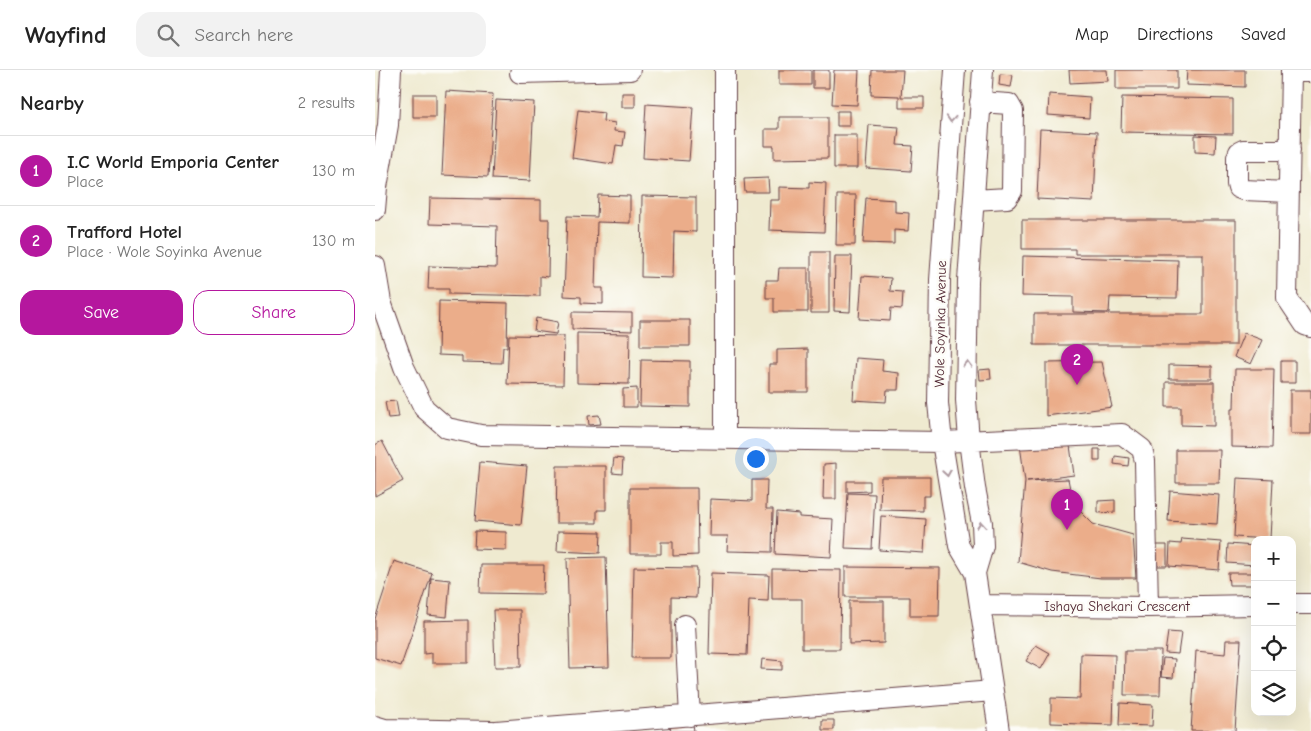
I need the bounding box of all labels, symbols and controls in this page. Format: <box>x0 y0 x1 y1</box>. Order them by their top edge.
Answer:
search box <box>136 12 486 57</box>
text: Wayfind <box>25 21 106 49</box>
icon: search <box>154 21 182 49</box>
text: Search here <box>194 24 293 46</box>
text: Map <box>1075 24 1109 45</box>
text: Directions <box>1137 24 1213 45</box>
text: Saved <box>1241 24 1286 45</box>
text: Nearby <box>20 91 84 115</box>
text: 2 results <box>298 94 355 112</box>
one-way arrow <box>946 115 957 123</box>
text: I.C World Emporia Center <box>67 151 279 173</box>
text: 1 <box>33 162 39 180</box>
text: 130 m <box>312 162 355 180</box>
text: Place <box>67 173 103 191</box>
text: Trafford Hotel <box>67 221 182 243</box>
text: 2 <box>32 232 40 250</box>
text: 130 m <box>312 232 355 250</box>
text: Place · Wole Soyinka Avenue <box>67 243 262 261</box>
street label: Wole Soyinka Avenue <box>931 260 950 388</box>
button: Save <box>20 290 183 335</box>
button: Share <box>193 290 355 335</box>
pin: 2 <box>1061 344 1093 385</box>
one-way arrow <box>961 359 972 367</box>
your location <box>743 446 769 472</box>
one-way arrow <box>941 469 952 477</box>
pin: 1 <box>1051 489 1083 530</box>
one-way arrow <box>976 521 987 529</box>
map controls <box>1251 536 1296 716</box>
button: + <box>1251 536 1296 581</box>
button: − <box>1251 581 1296 626</box>
street label: Ishaya Shekari Crescent <box>1044 598 1191 615</box>
button: locate <box>1251 626 1296 671</box>
button: layers <box>1251 671 1296 716</box>

